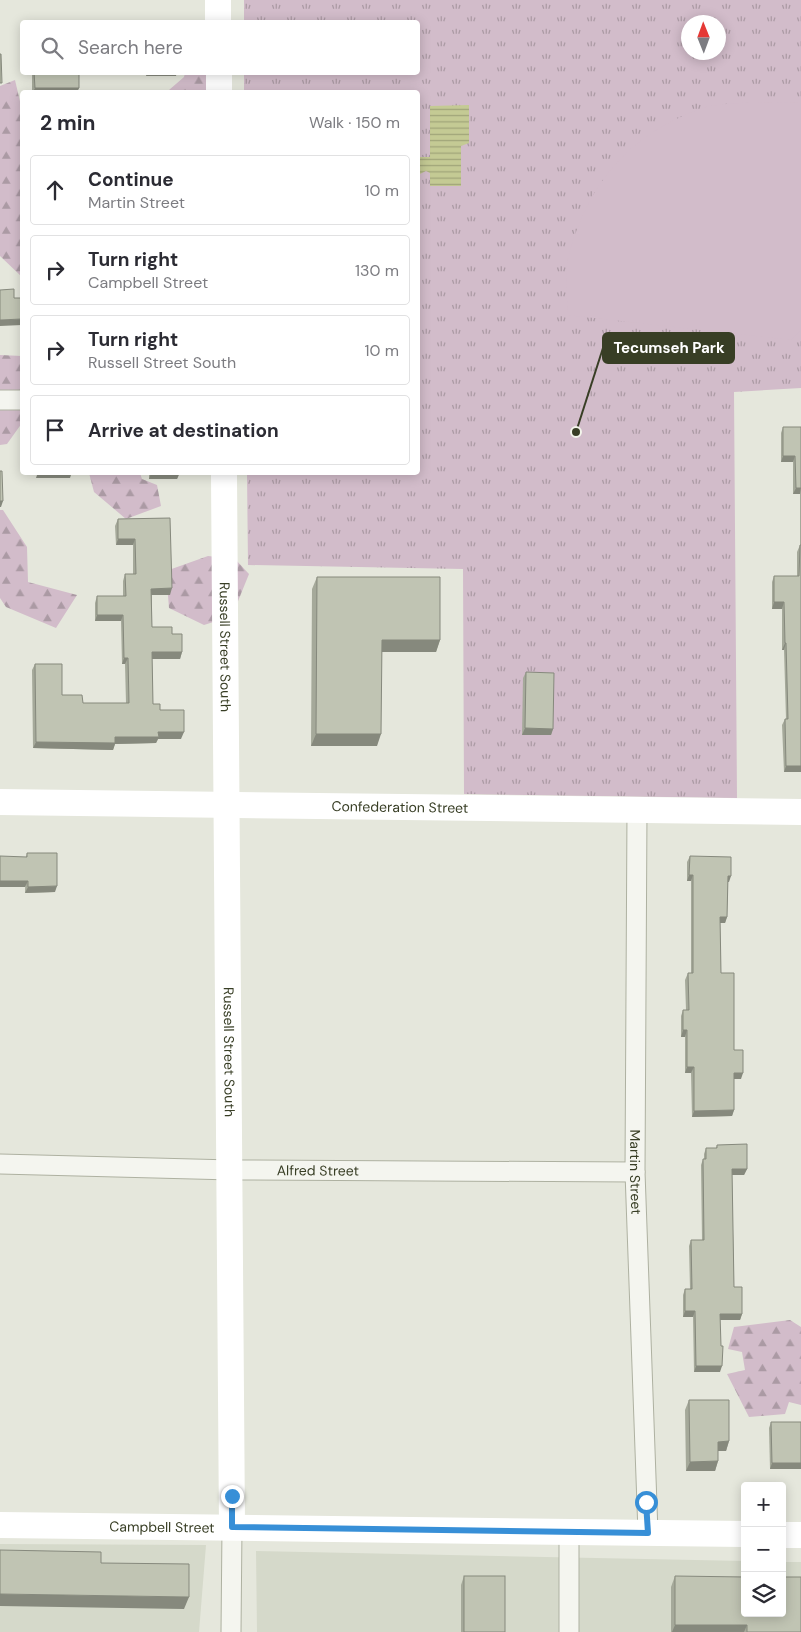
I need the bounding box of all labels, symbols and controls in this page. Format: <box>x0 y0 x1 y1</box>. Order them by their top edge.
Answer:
north arrow <box>681 15 726 60</box>
search box <box>20 20 420 75</box>
icon: search <box>38 34 66 62</box>
text: Search here <box>78 35 183 60</box>
text: 2 min <box>40 109 96 137</box>
text: Walk · 150 m <box>309 112 400 133</box>
text: Continue <box>88 167 174 192</box>
icon: ahead <box>41 176 69 204</box>
text: 10 m <box>365 180 399 201</box>
text: Martin Street <box>88 192 185 213</box>
text: Turn right <box>88 247 178 272</box>
icon: right <box>41 256 69 284</box>
text: 130 m <box>355 260 399 281</box>
text: Campbell Street <box>88 272 208 293</box>
text: Turn right <box>88 327 178 352</box>
callout: Tecumseh Park <box>603 333 734 363</box>
icon: right <box>41 336 69 364</box>
text: Tecumseh Park <box>613 338 725 358</box>
text: 10 m <box>365 340 399 361</box>
text: Russell Street South <box>88 352 236 373</box>
icon: arrive <box>41 416 69 444</box>
text: Arrive at destination <box>88 418 279 443</box>
street label: Russell Street South <box>216 582 235 712</box>
street label: Confederation Street <box>331 797 469 817</box>
street label: Russell Street South <box>220 987 239 1117</box>
street label: Martin Street <box>626 1129 646 1215</box>
street label: Alfred Street <box>277 1161 359 1180</box>
map controls <box>741 1482 786 1617</box>
button: + <box>741 1482 786 1527</box>
route end <box>221 1485 244 1508</box>
route start <box>635 1491 658 1514</box>
street label: Campbell Street <box>109 1517 215 1537</box>
button: − <box>741 1527 786 1572</box>
button: layers <box>741 1572 786 1617</box>

